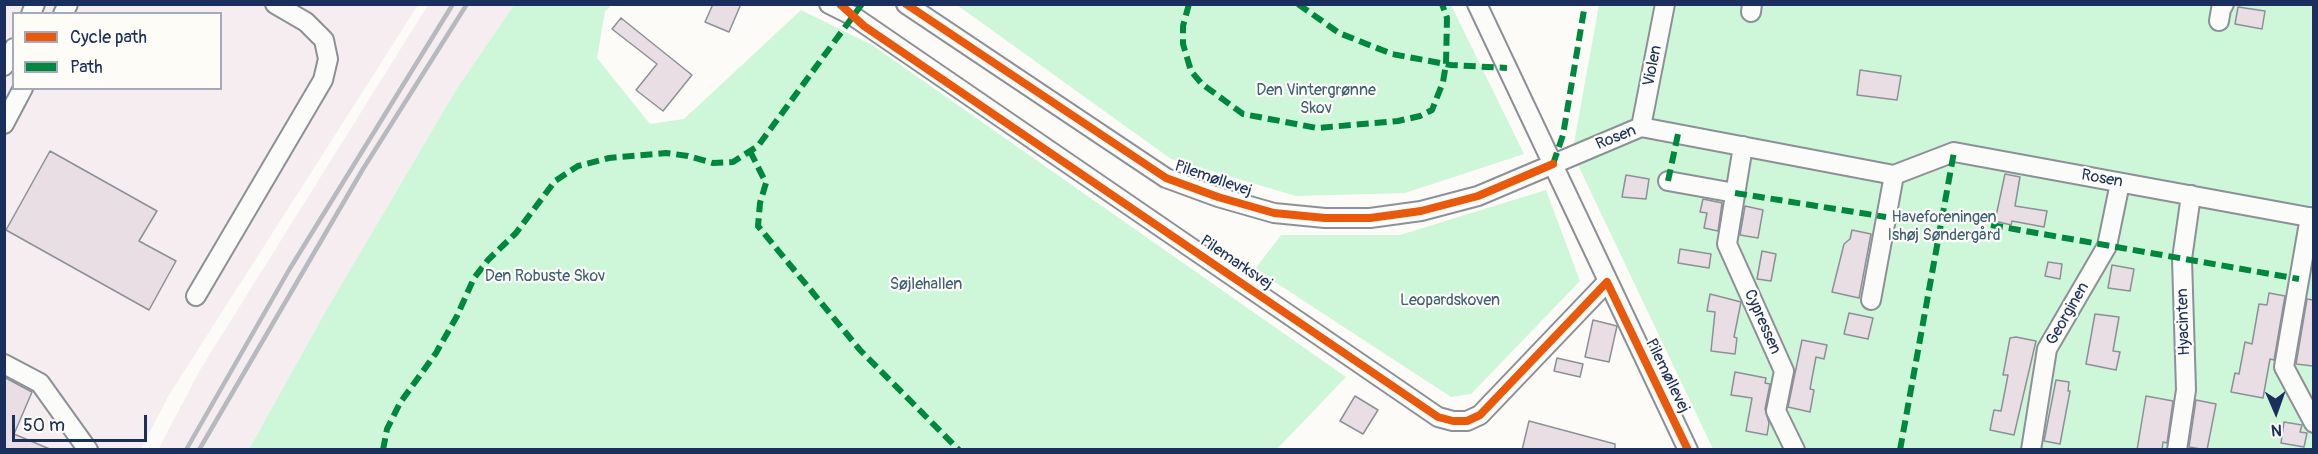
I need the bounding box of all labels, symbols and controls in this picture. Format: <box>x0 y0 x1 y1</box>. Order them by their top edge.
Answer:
legend <box>12 12 222 90</box>
text: Cycle path <box>70 26 147 49</box>
street label: Violen <box>1640 44 1666 88</box>
text: Path <box>70 56 103 79</box>
park label: Den Vintergrønne Skov <box>1256 81 1376 119</box>
street label: Rosen <box>1593 121 1639 155</box>
street label: Pilemøllevej <box>1172 157 1254 201</box>
street label: Rosen <box>2080 166 2124 192</box>
park label: Haveforeningen Ishøj Søndergård <box>1887 208 2001 246</box>
street label: Pilemarksvej <box>1196 232 1276 294</box>
park label: Den Robuste Skov <box>485 267 605 287</box>
park label: Søjlehallen <box>890 275 962 295</box>
street label: Georginen <box>2042 279 2094 349</box>
street label: Cypressen <box>1739 287 1785 357</box>
street label: Hyacinten <box>2173 288 2195 356</box>
park label: Leopardskoven <box>1400 291 1500 311</box>
street label: Pilemøllevej <box>1641 336 1693 416</box>
north arrow <box>2246 382 2306 442</box>
scale bar <box>15 403 150 441</box>
text: 50 m <box>23 414 65 437</box>
text: N <box>2271 420 2282 440</box>

